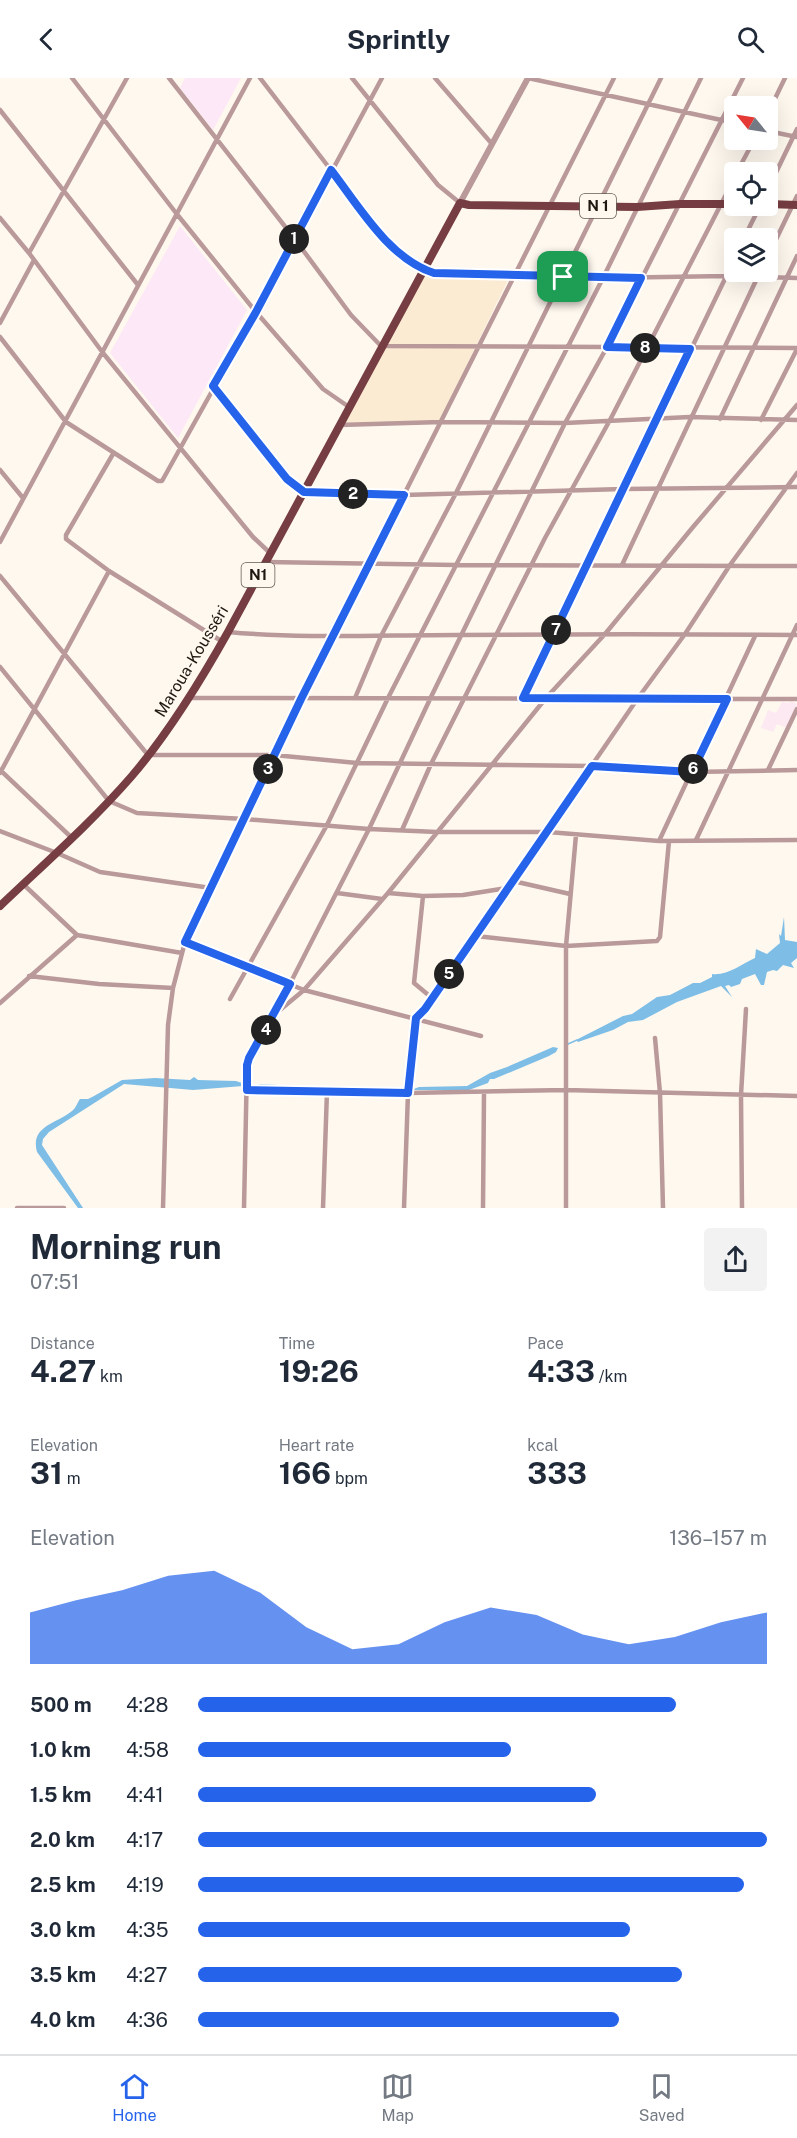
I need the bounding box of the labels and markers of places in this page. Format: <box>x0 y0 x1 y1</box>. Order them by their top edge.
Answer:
pin: 1 <box>279 224 309 254</box>
pin <box>537 251 588 302</box>
pin: 8 <box>630 333 660 363</box>
pin: 2 <box>338 479 368 509</box>
pin: 7 <box>541 615 571 645</box>
pin: 3 <box>253 754 283 784</box>
pin: 6 <box>678 754 708 784</box>
pin: 5 <box>434 959 464 989</box>
pin: 4 <box>251 1015 281 1045</box>

